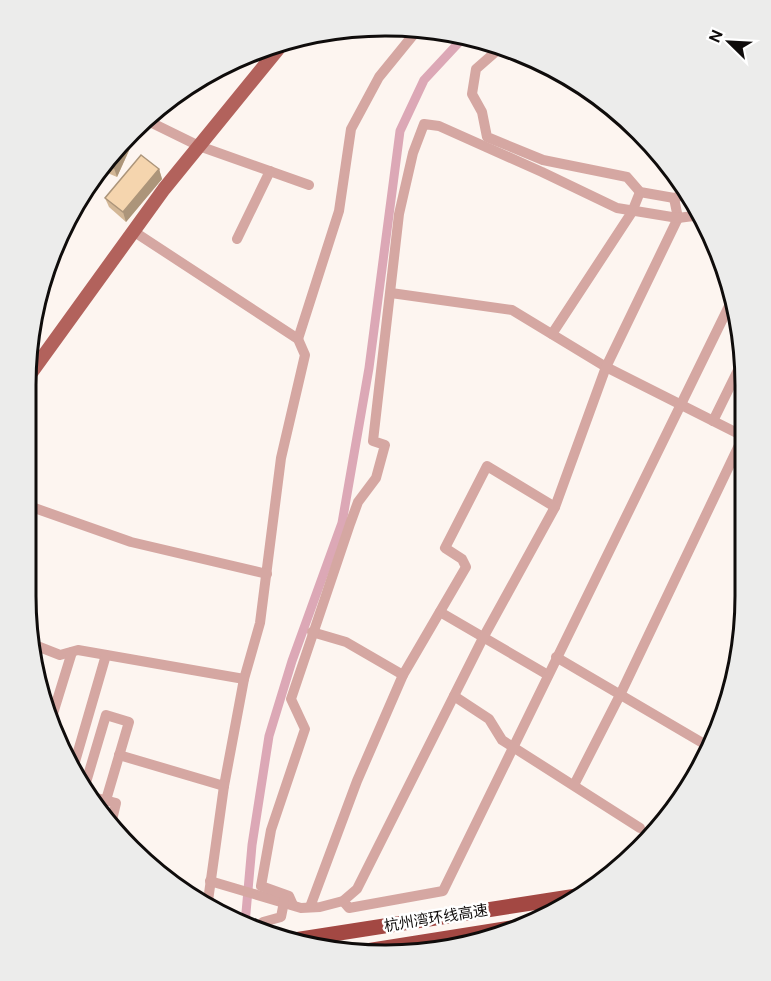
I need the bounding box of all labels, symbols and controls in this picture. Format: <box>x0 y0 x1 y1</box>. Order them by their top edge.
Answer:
north arrow <box>699 12 759 72</box>
text: N <box>704 27 728 46</box>
street label: 杭州湾环线高速 <box>383 900 489 936</box>

